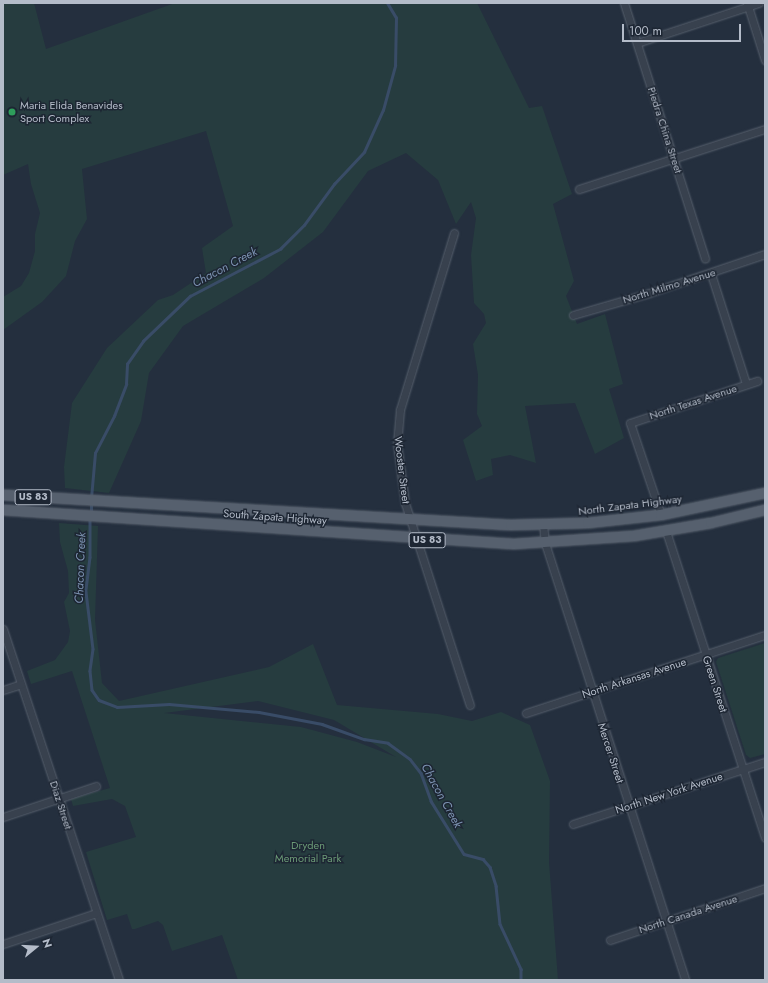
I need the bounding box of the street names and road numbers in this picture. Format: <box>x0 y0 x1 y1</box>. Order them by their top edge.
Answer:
street label: Piedra China Street <box>645 85 685 175</box>
street label: North Milmo Avenue <box>621 266 717 306</box>
street label: North Texas Avenue <box>647 382 739 422</box>
street label: Wooster Street <box>391 435 413 505</box>
road number: US 83 <box>14 489 52 505</box>
street label: North Zapata Highway <box>577 492 683 518</box>
street label: South Zapata Highway <box>223 507 327 527</box>
road number: US 83 <box>408 532 446 548</box>
street label: Green Street <box>700 654 730 714</box>
street label: North Arkansas Avenue <box>580 655 688 701</box>
street label: Mercer Street <box>595 721 627 785</box>
street label: North New York Avenue <box>614 769 724 817</box>
street label: Diaz Street <box>47 779 75 831</box>
street label: North Canada Avenue <box>637 892 739 936</box>

